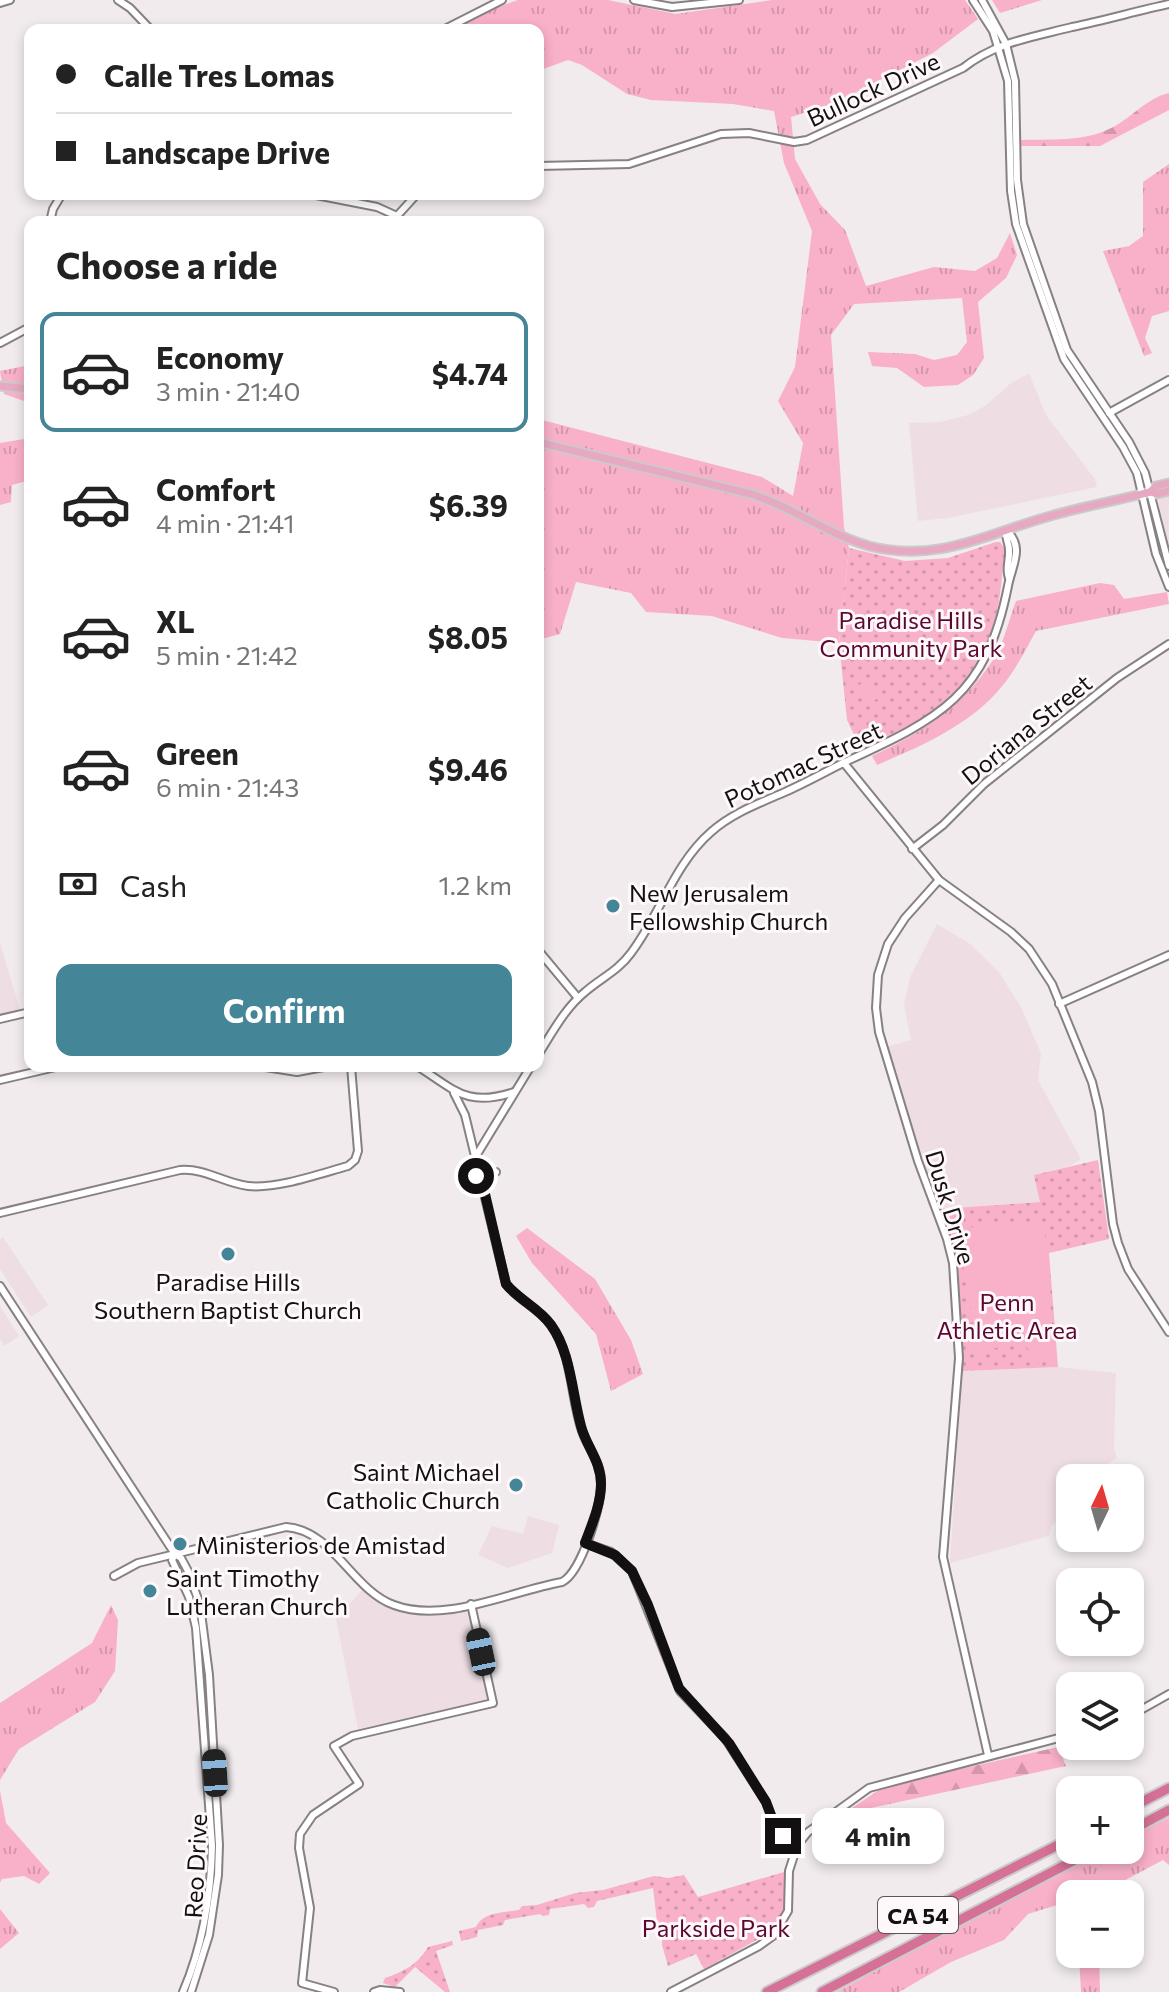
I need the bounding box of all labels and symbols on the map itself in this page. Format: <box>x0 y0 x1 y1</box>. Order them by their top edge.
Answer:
street label: Bullock Drive <box>802 46 944 132</box>
park label: Paradise Hills Community Park <box>819 605 1003 662</box>
street label: Doriana Street <box>955 668 1097 790</box>
street label: Potomac Street <box>720 715 887 813</box>
place label: New Jerusalem Fellowship Church <box>629 878 828 935</box>
marker: New Jerusalem Fellowship Church <box>604 897 622 915</box>
street label: Dusk Drive <box>920 1147 982 1267</box>
route start <box>458 1158 494 1194</box>
marker: Paradise Hills Southern Baptist Church <box>219 1245 237 1263</box>
place label: Paradise Hills Southern Baptist Church <box>94 1267 362 1324</box>
park label: Penn Athletic Area <box>936 1287 1078 1344</box>
place label: Saint Michael Catholic Church <box>326 1457 500 1514</box>
north arrow <box>1056 1464 1144 1552</box>
marker: Saint Michael Catholic Church <box>507 1476 525 1494</box>
place label: Ministerios de Amistad <box>196 1530 446 1559</box>
marker: Ministerios de Amistad <box>171 1535 189 1553</box>
place label: Saint Timothy Lutheran Church <box>166 1563 348 1620</box>
marker: Saint Timothy Lutheran Church <box>141 1582 159 1600</box>
car <box>464 1626 498 1678</box>
car <box>201 1748 229 1798</box>
callout: 4 min <box>811 1808 943 1864</box>
street label: Reo Drive <box>178 1813 212 1919</box>
route end <box>765 1818 801 1854</box>
road number: CA 54 <box>878 1897 958 1933</box>
park label: Parkside Park <box>642 1913 790 1942</box>

